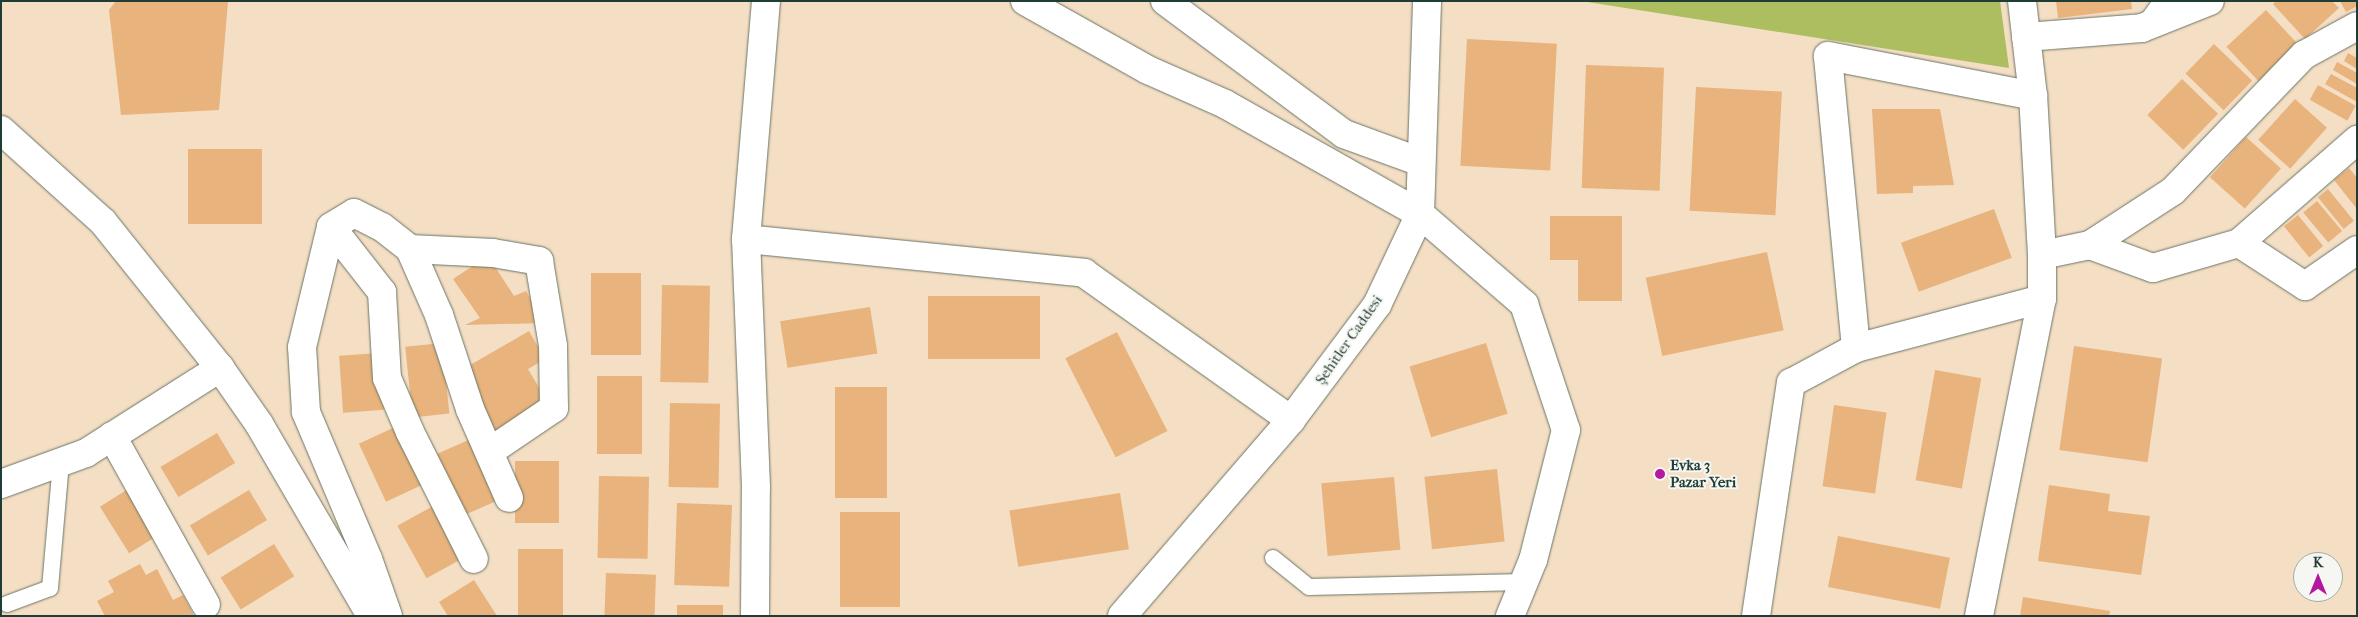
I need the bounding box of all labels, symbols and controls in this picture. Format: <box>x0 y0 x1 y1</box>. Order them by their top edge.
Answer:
street label: Şehitler Caddesi <box>1312 292 1386 388</box>
place label: Evka 3 Pazar Yeri <box>1670 456 1736 491</box>
marker: Evka 3 Pazar Yeri <box>1654 468 1666 480</box>
north arrow <box>2293 552 2343 602</box>
text: K <box>2313 554 2323 571</box>

